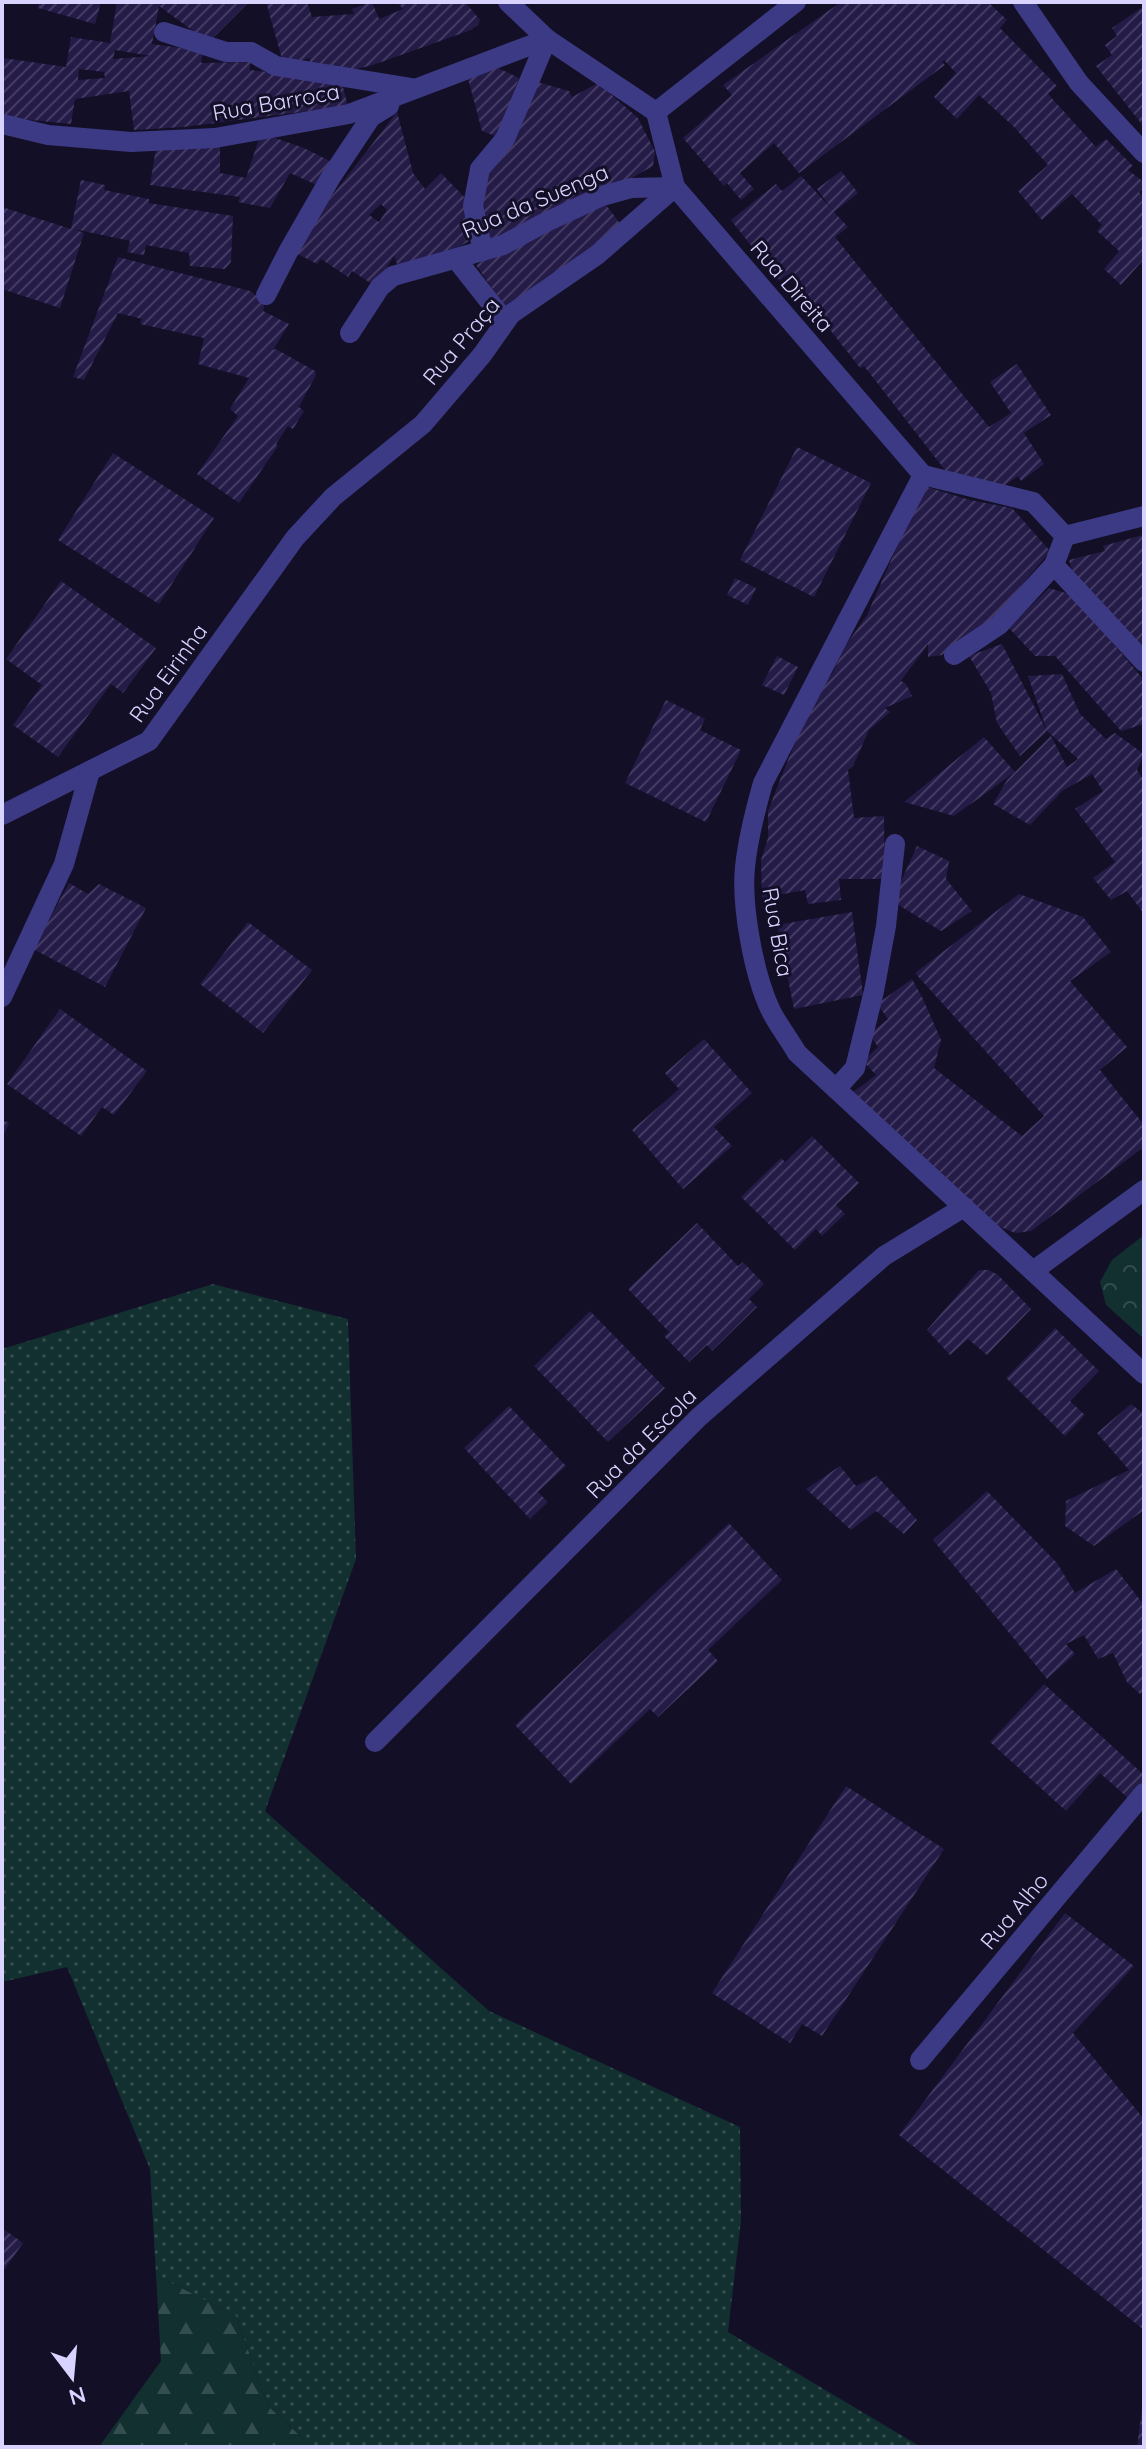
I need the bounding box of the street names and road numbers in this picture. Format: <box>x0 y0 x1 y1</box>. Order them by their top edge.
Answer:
street label: Rua Barroca <box>210 77 342 127</box>
street label: Rua da Suenga <box>458 158 612 244</box>
street label: Rua Direita <box>744 234 840 338</box>
street label: Rua Praça <box>416 291 506 391</box>
street label: Rua Eirinha <box>123 618 213 728</box>
street label: Rua Bica <box>756 885 800 979</box>
street label: Rua da Escola <box>580 1382 702 1504</box>
street label: Rua Alho <box>974 1867 1054 1955</box>

